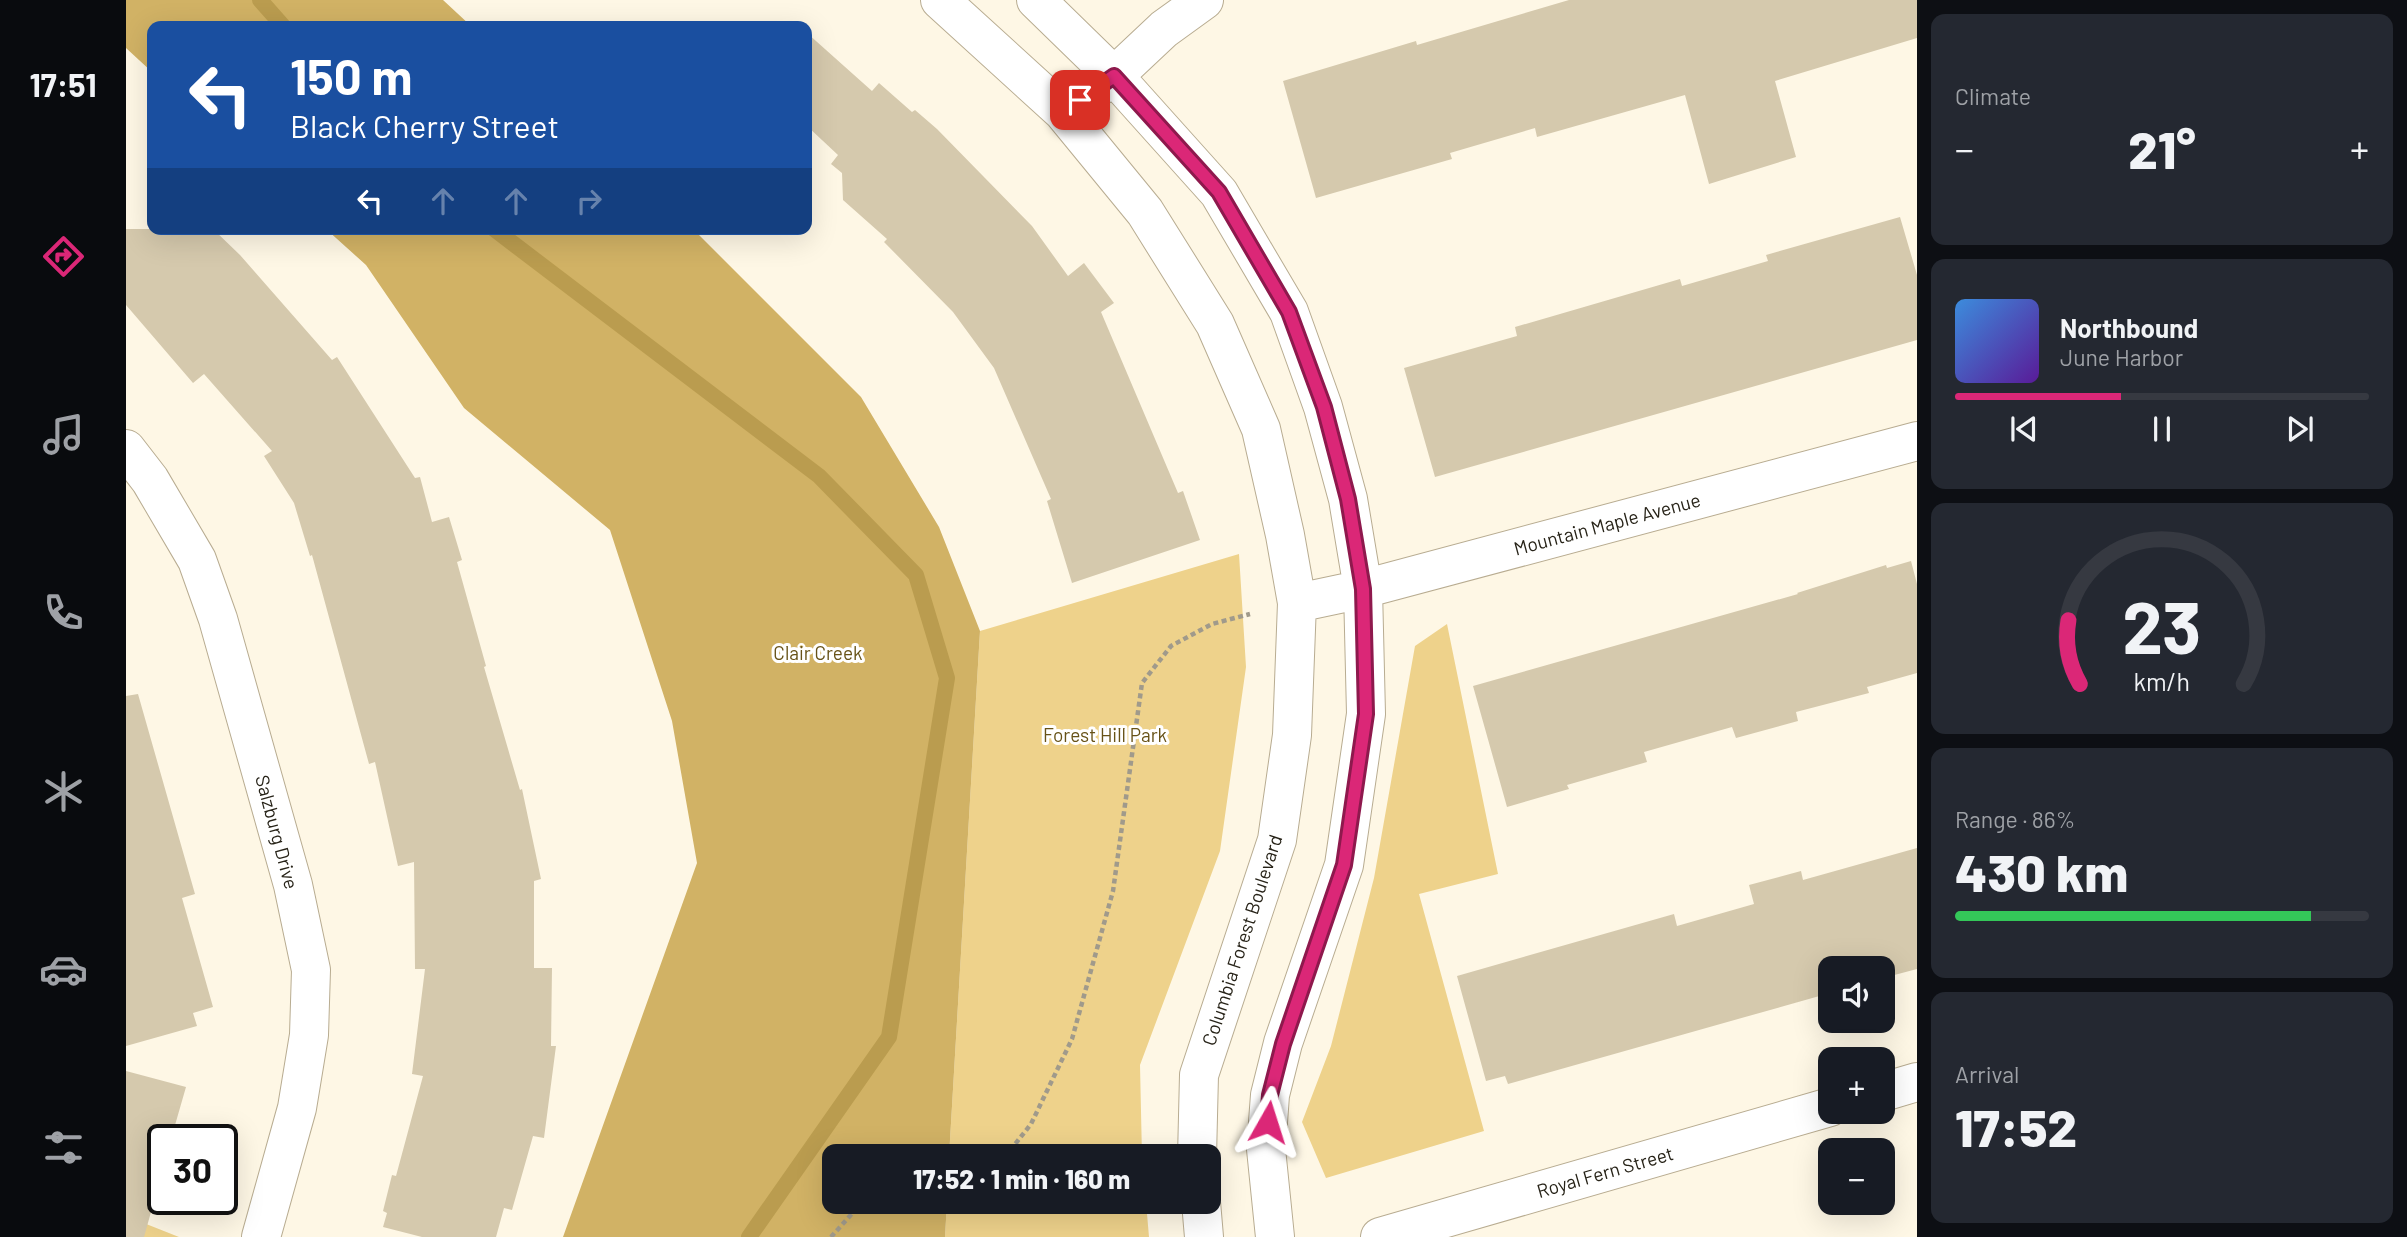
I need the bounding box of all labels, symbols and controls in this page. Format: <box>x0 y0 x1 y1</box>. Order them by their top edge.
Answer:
text: 150 m <box>290 46 412 105</box>
icon: left <box>175 49 266 140</box>
text: 17:51 <box>29 65 97 103</box>
pin <box>1050 70 1110 130</box>
icon: arrive <box>1061 81 1099 119</box>
text: Climate <box>1955 82 2031 110</box>
text: Black Cherry Street <box>290 106 559 144</box>
text: 21° <box>2128 117 2196 179</box>
text: − <box>1955 125 1974 171</box>
text: + <box>2350 125 2369 171</box>
icon: left <box>351 182 389 220</box>
icon: ahead <box>424 182 462 220</box>
icon: ahead <box>497 182 535 220</box>
icon: right <box>570 182 608 220</box>
icon: directions <box>39 232 88 281</box>
text: Northbound <box>2060 312 2198 343</box>
text: June Harbor <box>2060 343 2183 371</box>
icon: music <box>39 410 88 459</box>
icon: previous <box>2005 410 2043 448</box>
icon: pause <box>2143 410 2181 448</box>
icon: next <box>2281 410 2319 448</box>
street label: Mountain Maple Avenue <box>1511 488 1703 560</box>
text: 23 <box>2122 582 2202 670</box>
icon: phone <box>39 588 88 637</box>
park label: Clair Creek <box>773 641 863 664</box>
text: km/h <box>2134 666 2190 696</box>
park label: Forest Hill Park <box>1043 723 1167 746</box>
icon: climate <box>39 767 88 816</box>
street label: Salzburg Drive <box>251 772 304 891</box>
text: Range · 86% <box>1955 805 2075 833</box>
street label: Columbia Forest Boulevard <box>1197 832 1286 1048</box>
text: 430 km <box>1955 840 2128 902</box>
icon: car <box>39 945 88 994</box>
map controls <box>1818 956 1895 1215</box>
button: sound <box>1818 956 1895 1033</box>
button: + <box>1818 1047 1895 1124</box>
text: Arrival <box>1955 1060 2019 1088</box>
position arrow <box>1231 1085 1305 1159</box>
text: 17:52 <box>1955 1095 2077 1157</box>
icon: filters <box>39 1123 88 1172</box>
speed limit sign: 30 <box>147 1124 238 1215</box>
button: − <box>1818 1138 1895 1215</box>
street label: Royal Fern Street <box>1534 1141 1676 1202</box>
text: 17:52 · 1 min · 160 m <box>913 1163 1130 1194</box>

